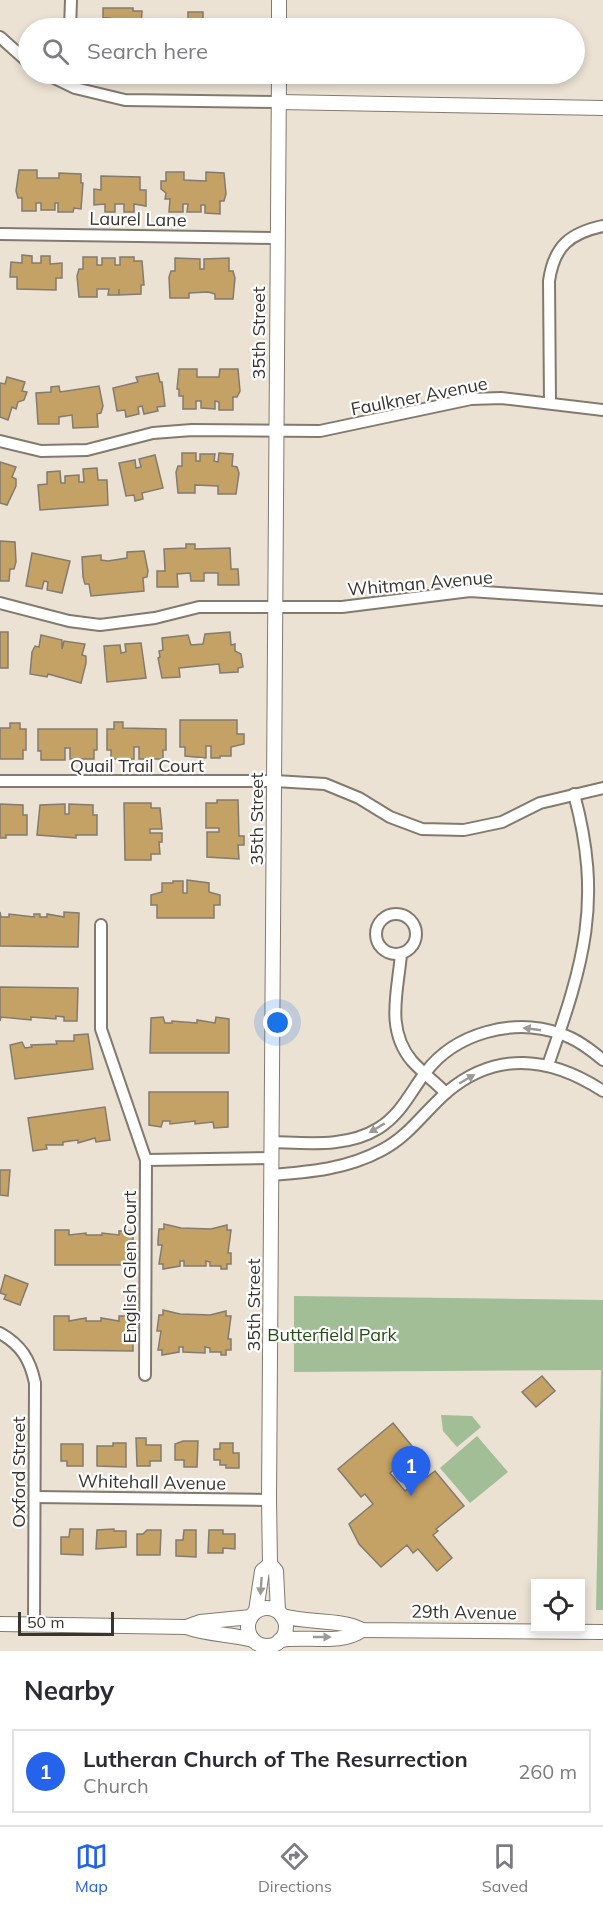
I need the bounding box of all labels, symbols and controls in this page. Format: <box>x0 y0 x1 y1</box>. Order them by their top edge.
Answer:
search box <box>18 18 585 84</box>
icon: search <box>39 35 72 68</box>
text: Search here <box>87 37 208 65</box>
street label: Laurel Lane <box>89 207 187 231</box>
street label: 35th Street <box>247 287 270 379</box>
street label: Faulkner Avenue <box>349 371 489 421</box>
street label: Whitman Avenue <box>346 565 494 601</box>
street label: Quail Trail Court <box>70 754 204 777</box>
street label: 35th Street <box>245 773 268 865</box>
your location <box>263 1008 292 1037</box>
one-way arrow <box>522 1024 541 1034</box>
one-way arrow <box>459 1074 476 1084</box>
one-way arrow <box>369 1122 386 1133</box>
street label: English Glen Court <box>118 1191 141 1343</box>
street label: 35th Street <box>242 1259 265 1351</box>
park label: Butterfield Park <box>267 1323 397 1346</box>
street label: Oxford Street <box>7 1416 30 1528</box>
pin: 1 <box>392 1446 430 1496</box>
street label: Whitehall Avenue <box>78 1469 226 1495</box>
one-way arrow <box>256 1577 266 1596</box>
map controls <box>531 1579 585 1633</box>
button: locate <box>531 1579 585 1633</box>
street label: 29th Avenue <box>411 1600 517 1624</box>
scale bar <box>18 1609 114 1636</box>
text: 50 m <box>27 1612 64 1632</box>
one-way arrow <box>312 1632 331 1642</box>
text: Nearby <box>24 1674 114 1707</box>
text: Lutheran Church of The Resurrection <box>83 1745 468 1773</box>
text: 1 <box>40 1759 52 1784</box>
text: 260 m <box>518 1759 577 1784</box>
text: Church <box>83 1773 149 1798</box>
tab: Map <box>75 1840 108 1896</box>
tab: Directions <box>258 1840 332 1896</box>
tab: Saved <box>482 1840 528 1896</box>

